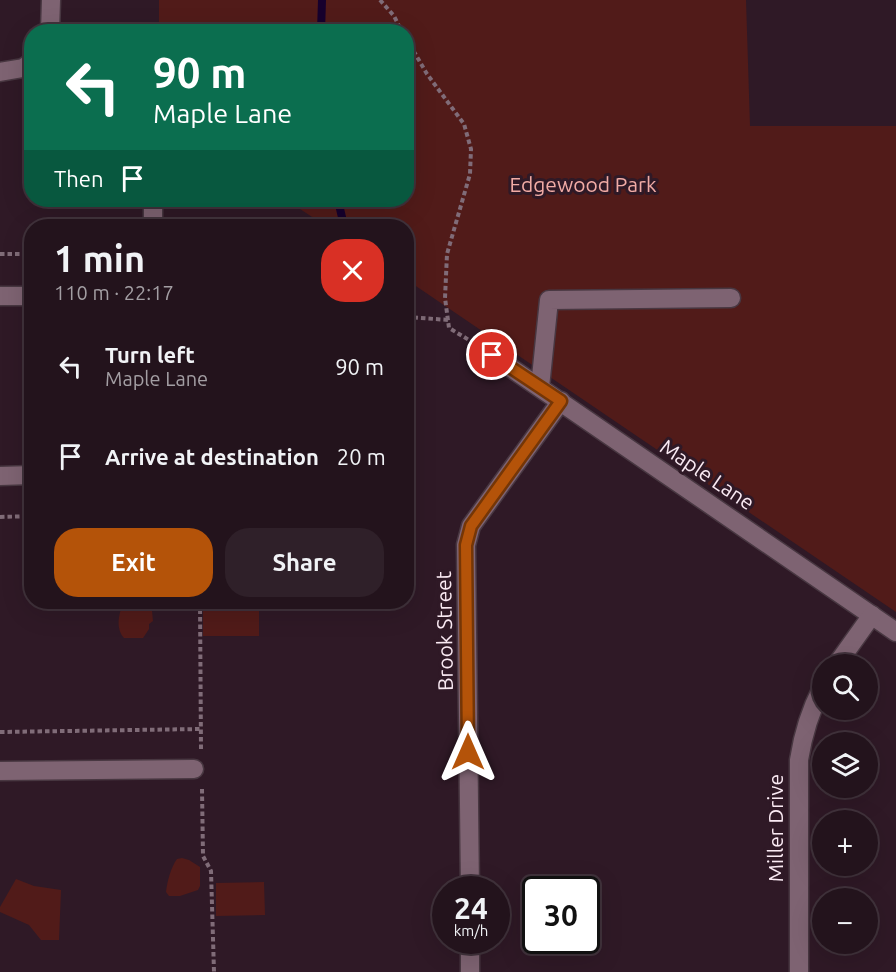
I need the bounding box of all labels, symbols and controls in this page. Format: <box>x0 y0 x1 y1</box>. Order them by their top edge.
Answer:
icon: left <box>54 48 132 126</box>
text: 90 m <box>153 49 247 96</box>
text: Maple Lane <box>153 98 292 128</box>
icon: arrive <box>116 162 149 195</box>
text: Then <box>54 166 104 191</box>
park label: Edgewood Park <box>509 172 657 196</box>
text: 1 min <box>54 238 145 279</box>
button: close <box>321 239 384 302</box>
text: 110 m · 22:17 <box>54 281 174 304</box>
pin <box>466 329 517 380</box>
icon: arrive <box>475 338 508 371</box>
text: Turn left <box>105 342 195 367</box>
icon: left <box>54 350 87 383</box>
text: 90 m <box>335 354 384 379</box>
text: Maple Lane <box>105 367 208 390</box>
street label: Maple Lane <box>656 434 759 514</box>
icon: arrive <box>54 440 87 473</box>
text: Arrive at destination <box>105 444 319 469</box>
text: 20 m <box>337 444 386 469</box>
button: Exit <box>54 528 213 597</box>
button: Share <box>225 528 384 597</box>
street label: Brook Street <box>431 571 457 691</box>
map controls <box>812 654 878 954</box>
button: search <box>812 654 878 720</box>
position arrow <box>436 720 500 784</box>
button: layers <box>812 732 878 798</box>
street label: Miller Drive <box>763 774 787 882</box>
button: + <box>812 810 878 876</box>
speed limit sign: 30 <box>522 876 600 954</box>
button: − <box>812 888 878 954</box>
text: 24 <box>454 891 488 925</box>
text: km/h <box>454 922 488 939</box>

